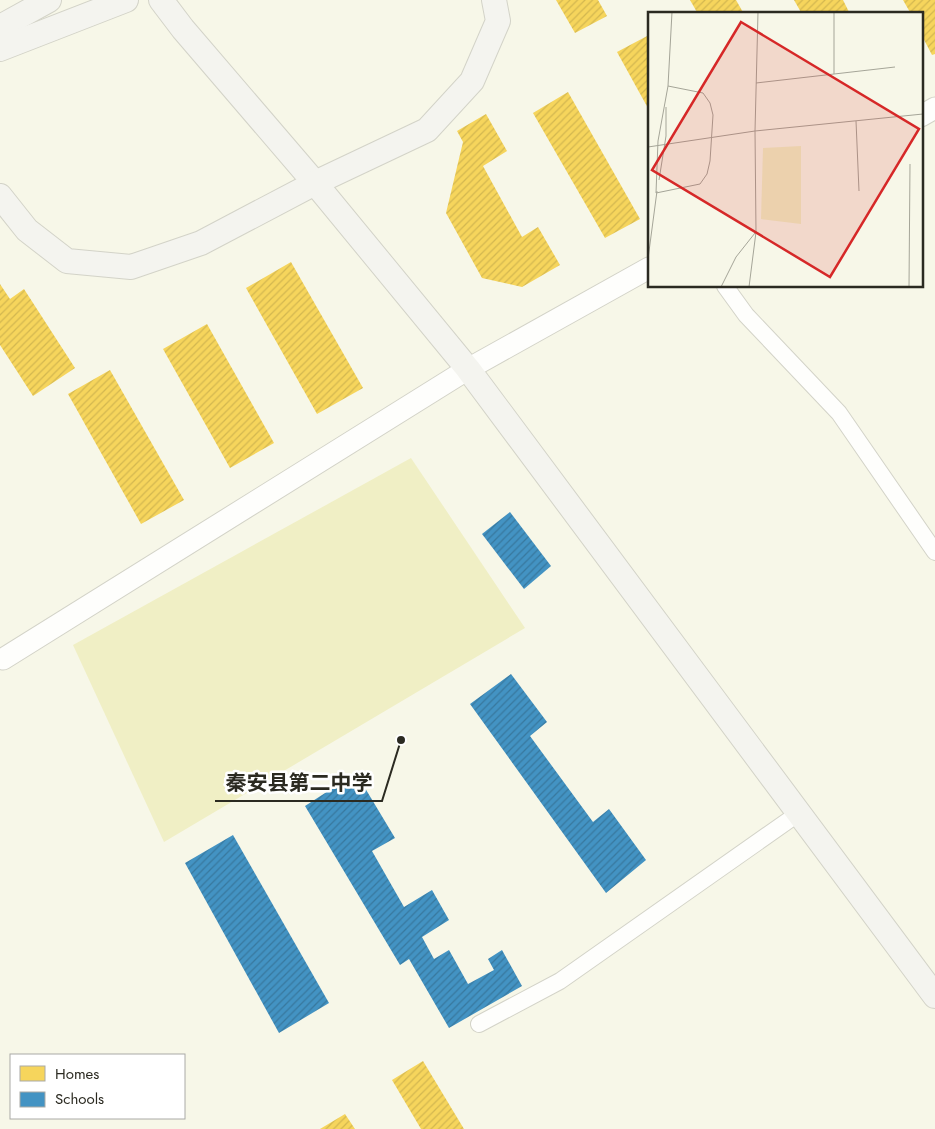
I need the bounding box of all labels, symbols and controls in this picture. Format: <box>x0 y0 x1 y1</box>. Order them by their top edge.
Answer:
inset map <box>648 12 922 288</box>
callout: 秦安县第二中学 <box>215 765 382 801</box>
text: 秦安县第二中学 <box>226 768 373 798</box>
legend <box>10 1054 185 1119</box>
text: Homes <box>55 1063 99 1085</box>
text: Schools <box>55 1088 104 1110</box>

